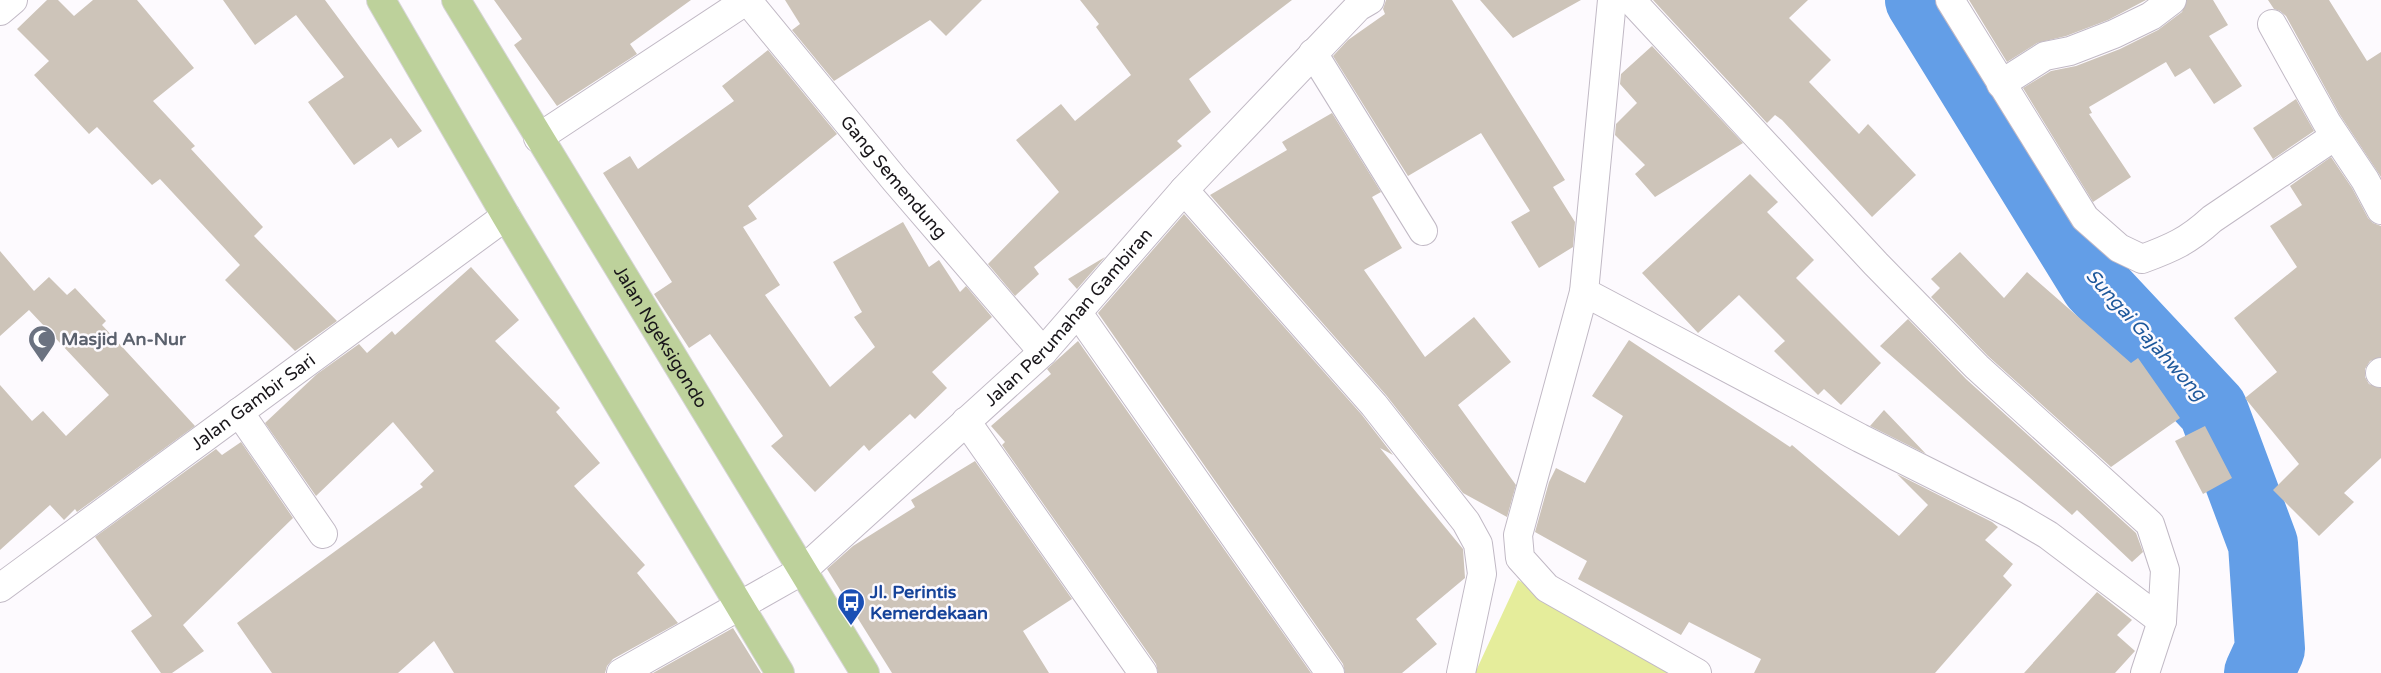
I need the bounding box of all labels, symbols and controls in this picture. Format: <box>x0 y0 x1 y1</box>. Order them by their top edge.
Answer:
street label: Gang Semendung <box>836 111 952 243</box>
street label: Jalan Perumahan Gambiran <box>980 224 1157 411</box>
street label: Jalan Ngeksigondo <box>609 261 712 412</box>
water label: Sungai Gajahwong <box>2081 265 2211 406</box>
mosque icon: Masjid An-Nur <box>27 324 57 363</box>
place label: Masjid An-Nur <box>61 328 187 350</box>
street label: Jalan Gambir Sari <box>186 349 320 455</box>
place label: Jl. Perintis Kemerdekaan <box>869 581 988 624</box>
bus stop icon: Jl. Perintis Kemerdekaan <box>836 587 866 626</box>

